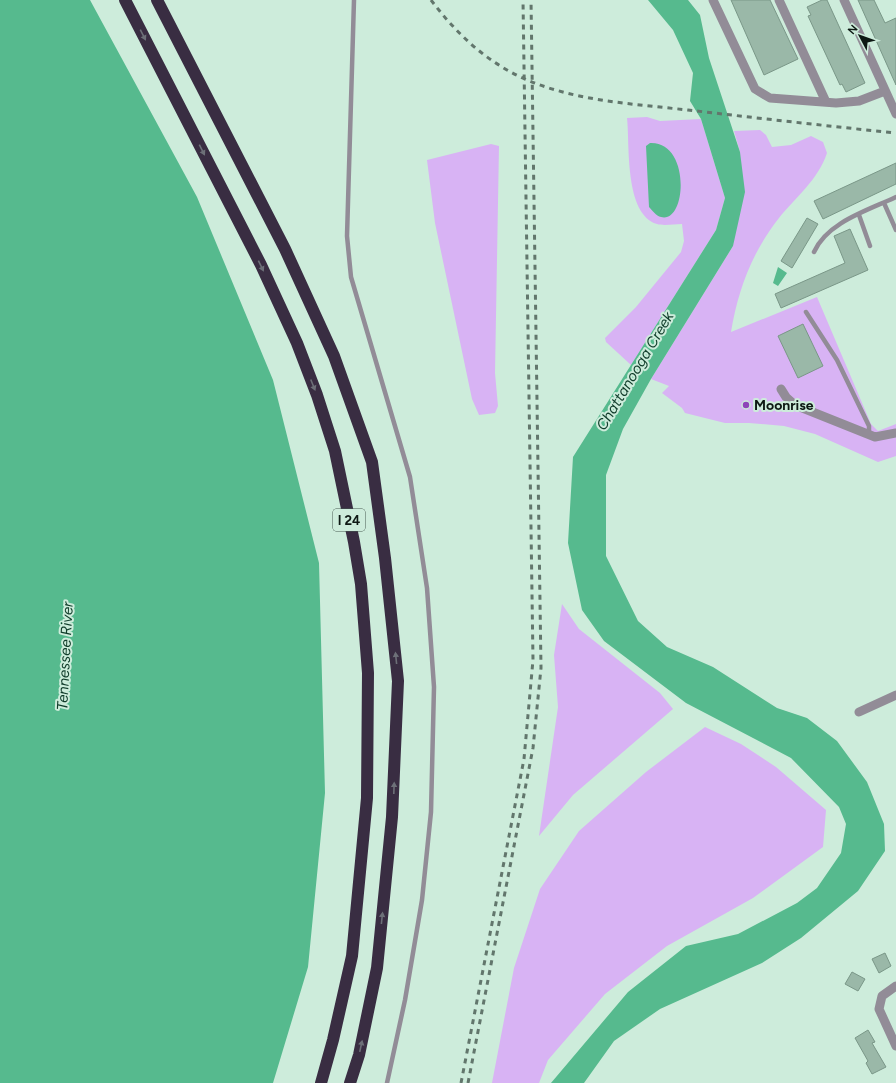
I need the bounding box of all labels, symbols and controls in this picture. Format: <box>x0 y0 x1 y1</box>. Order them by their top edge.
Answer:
north arrow <box>840 16 880 56</box>
text: N <box>845 22 861 37</box>
one-way arrow <box>139 29 146 40</box>
one-way arrow <box>199 145 205 156</box>
one-way arrow <box>258 260 264 272</box>
water label: Chattanooga Creek <box>592 308 678 434</box>
one-way arrow <box>311 380 317 392</box>
place label: Moonrise <box>754 397 814 414</box>
marker: Moonrise <box>741 400 751 410</box>
road number: I 24 <box>333 509 365 531</box>
water label: Tennessee River <box>53 600 77 711</box>
one-way arrow <box>393 652 399 664</box>
one-way arrow <box>390 782 397 794</box>
one-way arrow <box>379 911 385 924</box>
one-way arrow <box>358 1039 364 1052</box>

